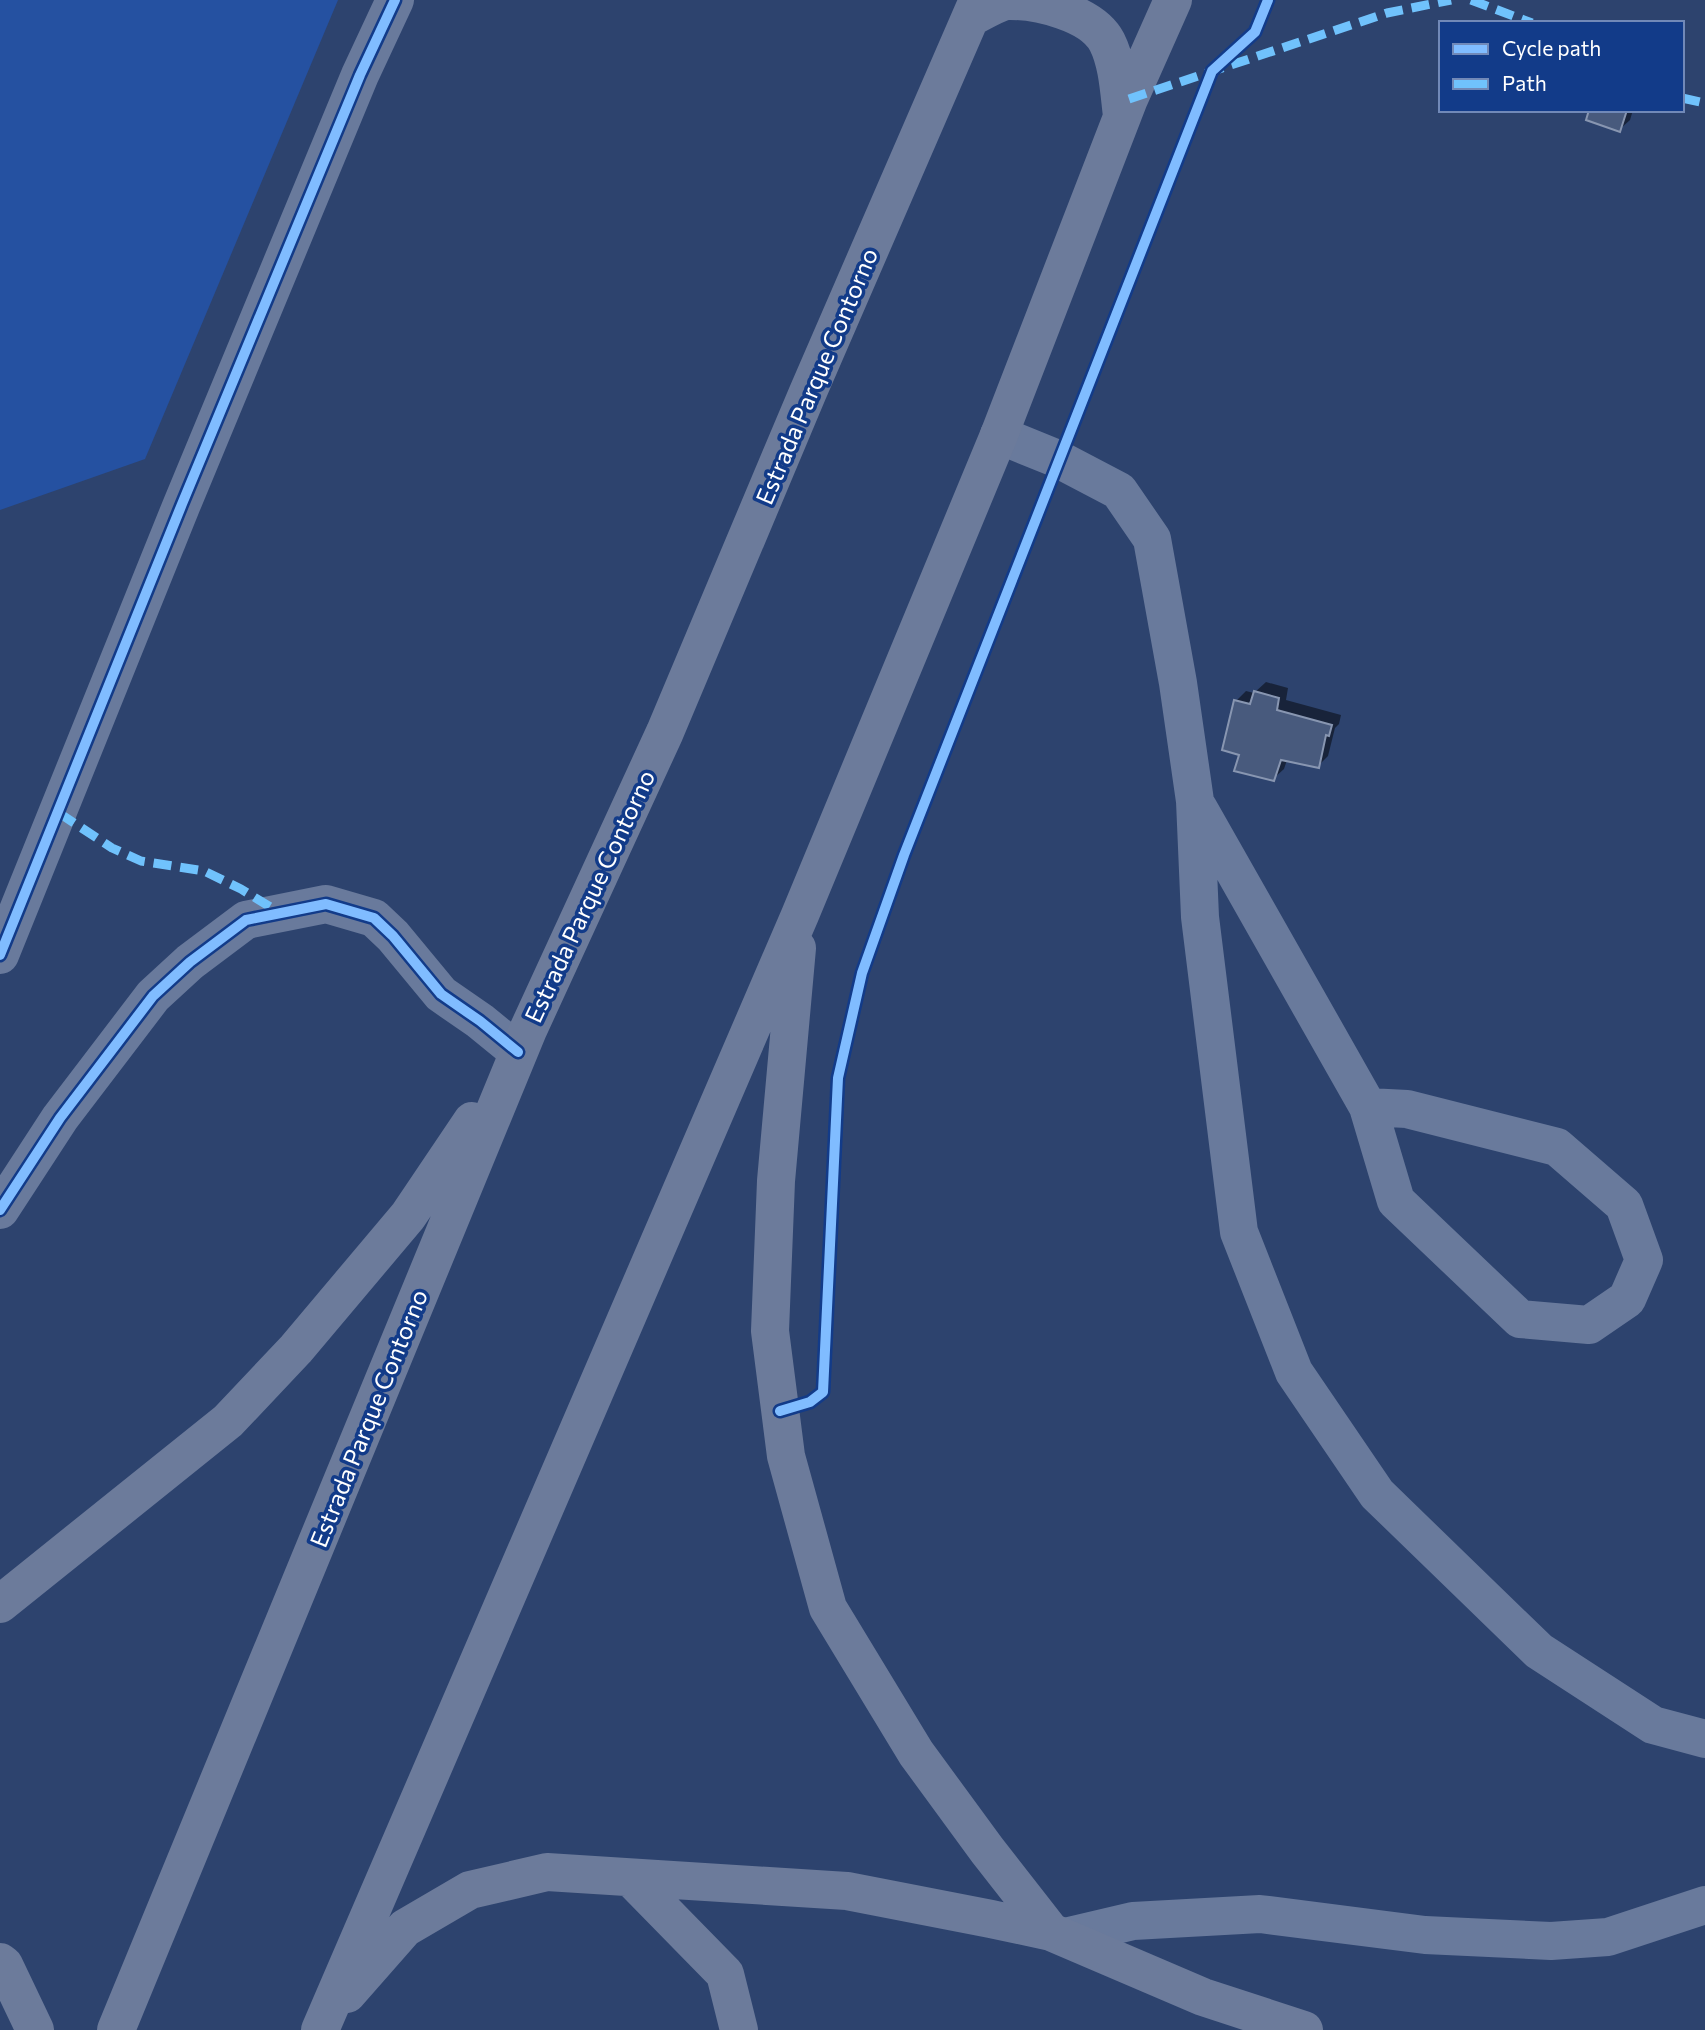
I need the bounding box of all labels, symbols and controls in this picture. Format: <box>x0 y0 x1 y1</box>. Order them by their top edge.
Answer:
legend <box>1439 21 1684 112</box>
text: Cycle path <box>1502 35 1601 60</box>
text: Path <box>1502 70 1547 95</box>
street label: Estrada Parque Contorno <box>749 244 883 508</box>
street label: Estrada Parque Contorno <box>518 765 660 1027</box>
street label: Estrada Parque Contorno <box>303 1285 433 1551</box>

